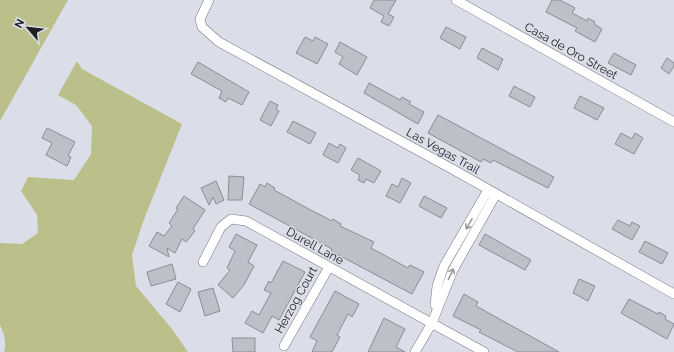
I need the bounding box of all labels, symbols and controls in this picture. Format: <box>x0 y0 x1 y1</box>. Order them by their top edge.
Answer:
north arrow <box>8 8 48 48</box>
text: N <box>12 17 27 30</box>
street label: Casa de Oro Street <box>522 20 620 82</box>
street label: Las Vegas Trail <box>404 125 483 177</box>
one-way arrow <box>464 217 472 229</box>
street label: Durell Lane <box>284 224 346 268</box>
street label: Herzog Court <box>272 264 320 336</box>
one-way arrow <box>448 268 455 280</box>

